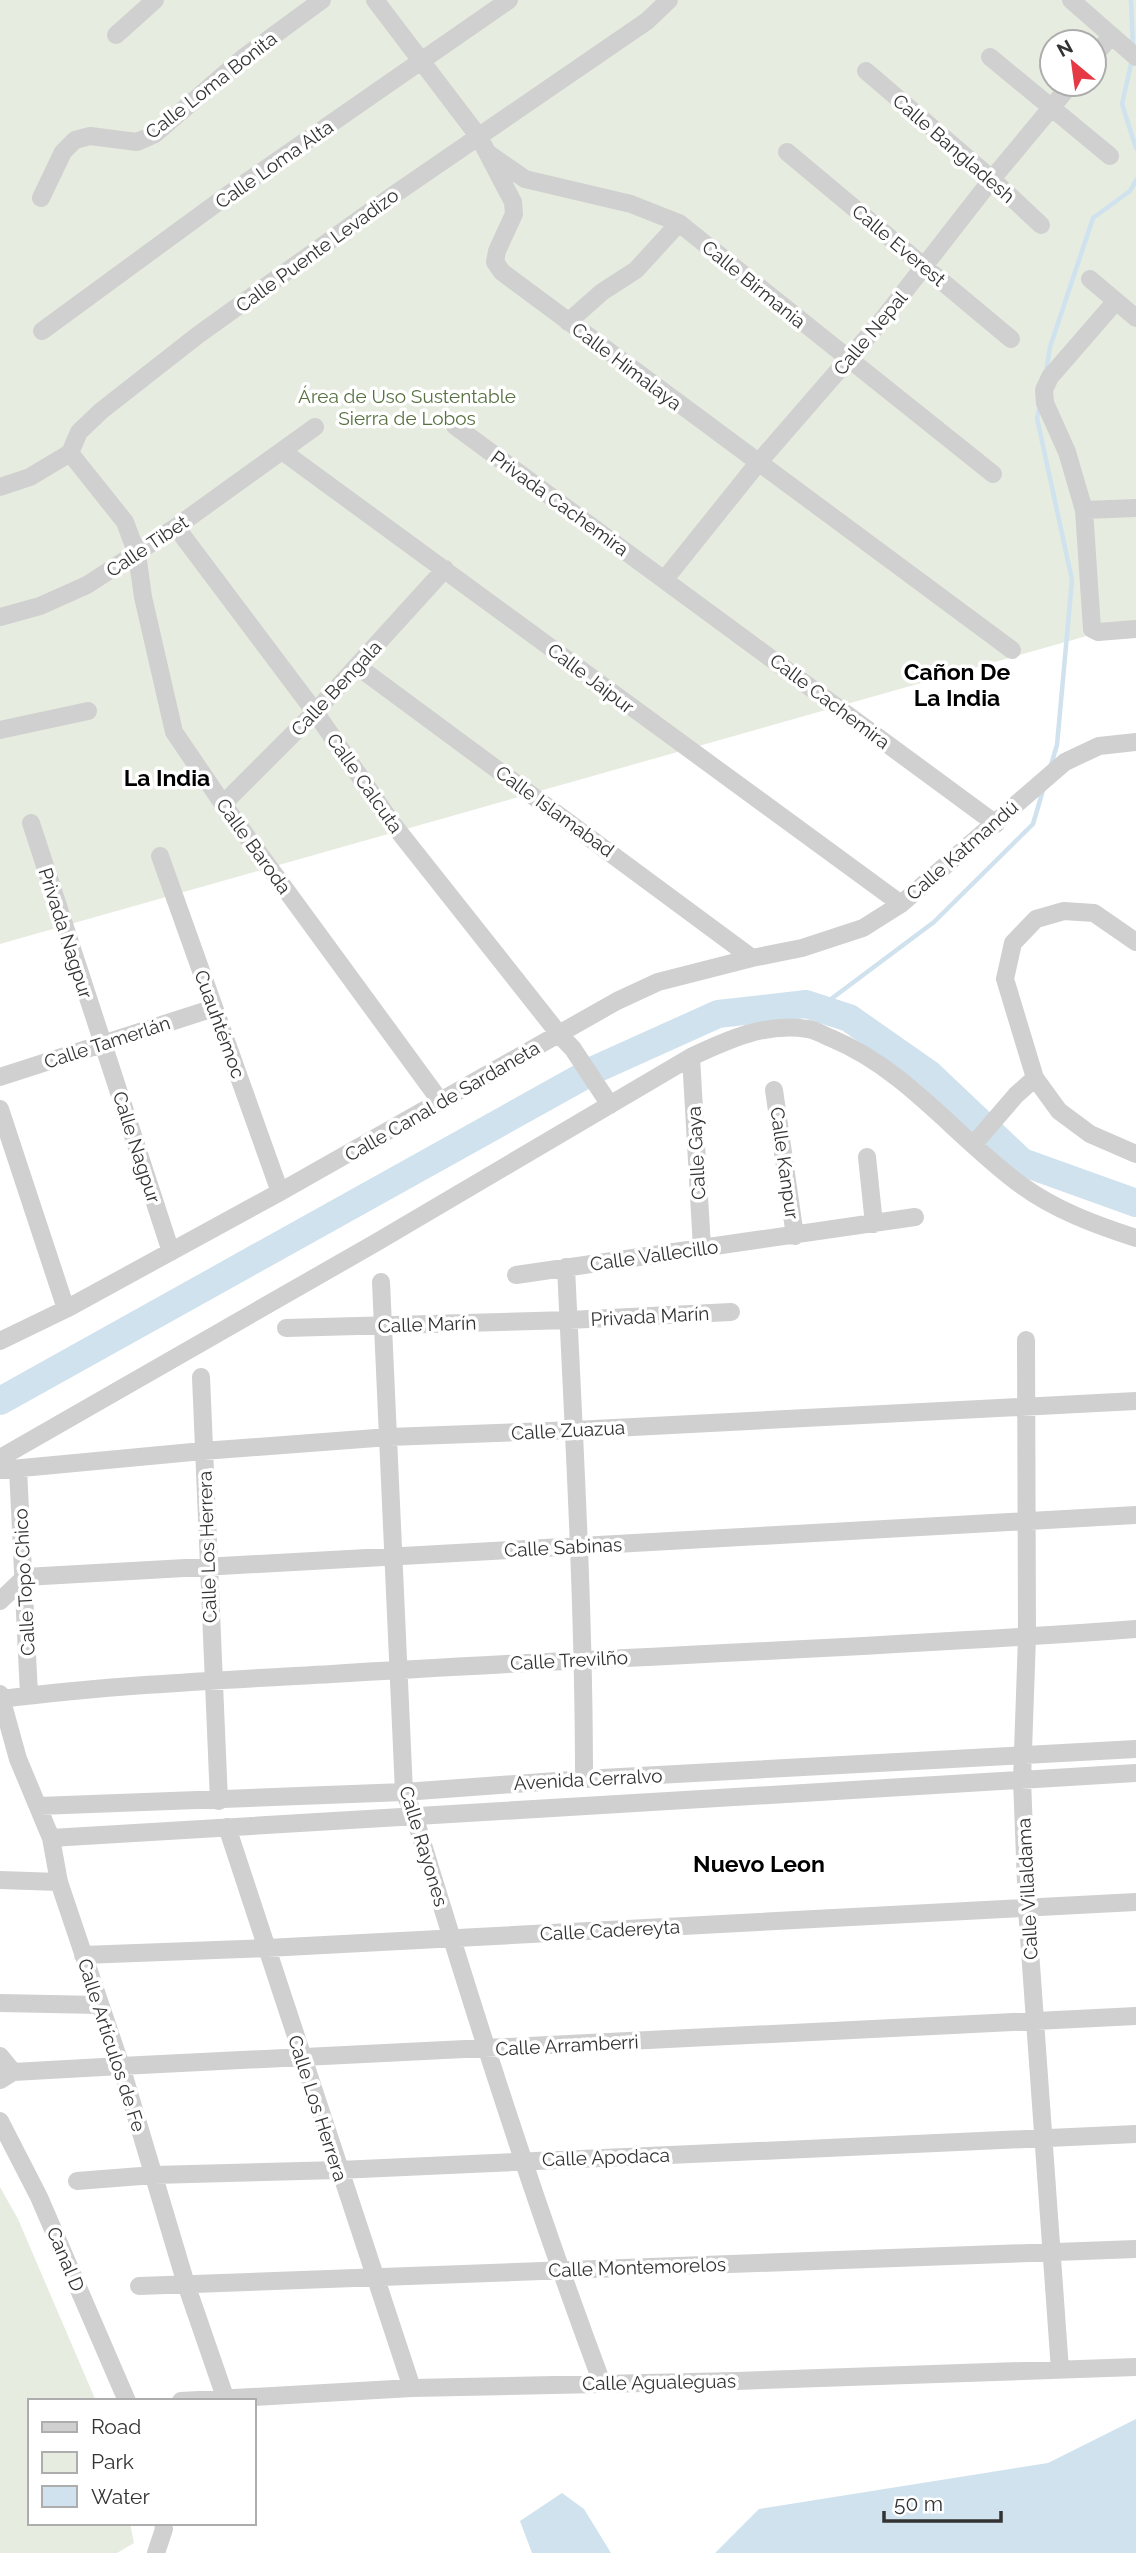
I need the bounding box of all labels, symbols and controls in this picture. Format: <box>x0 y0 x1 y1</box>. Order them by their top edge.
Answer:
street label: Calle Loma Bonita <box>141 27 281 143</box>
north arrow <box>1038 28 1108 98</box>
text: N <box>1053 35 1076 61</box>
street label: Calle Bangladesh <box>889 89 1019 207</box>
street label: Calle Loma Alta <box>211 115 337 213</box>
street label: Calle Puente Levadizo <box>231 184 403 316</box>
street label: Calle Everest <box>848 200 951 291</box>
street label: Calle Birmania <box>698 236 810 332</box>
street label: Calle Nepal <box>829 286 912 379</box>
street label: Calle Himalaya <box>568 318 686 414</box>
park label: Área de Uso Sustentable Sierra de Lobos <box>298 385 516 429</box>
street label: Privada Cachemira <box>487 446 633 560</box>
street label: Calle Tibet <box>102 510 193 581</box>
street label: Calle Bengala <box>286 636 386 740</box>
street label: Calle Jaipur <box>543 638 639 718</box>
street label: Calle Cachemira <box>766 649 894 753</box>
district label: Cañon De La India <box>904 658 1010 711</box>
street label: Calle Calcuta <box>323 729 407 837</box>
street label: Calle Islamabad <box>492 761 618 861</box>
district label: La India <box>124 764 210 791</box>
street label: Calle Baroda <box>212 794 296 898</box>
street label: Calle Katmandú <box>902 796 1022 904</box>
street label: Privada Nagpur <box>34 865 98 1001</box>
street label: Cuauhtémoc <box>190 967 250 1081</box>
street label: Calle Tamerlán <box>41 1011 173 1073</box>
street label: Calle Canal de Sardaneta <box>341 1036 543 1166</box>
street label: Calle Nagpur <box>109 1088 165 1206</box>
street label: Calle Kanpur <box>766 1105 804 1221</box>
street label: Calle Gaya <box>683 1106 709 1200</box>
street label: Calle Vallecillo <box>589 1235 719 1275</box>
street label: Privada Marín <box>590 1302 710 1330</box>
street label: Calle Marín <box>377 1311 477 1337</box>
street label: Calle Zuazua <box>510 1416 626 1444</box>
street label: Calle Los Herrera <box>193 1471 221 1623</box>
street label: Calle Topo Chico <box>9 1508 39 1656</box>
street label: Calle Sabinas <box>503 1533 623 1561</box>
street label: Calle Trevilño <box>509 1646 629 1674</box>
street label: Avenida Cerralvo <box>513 1764 663 1794</box>
street label: Calle Rayones <box>395 1783 453 1909</box>
street label: Calle Villaldama <box>1012 1818 1042 1960</box>
district label: Nuevo Leon <box>693 1850 825 1877</box>
street label: Calle Cadereyta <box>539 1915 681 1945</box>
street label: Calle Artículos de Fe <box>74 1956 150 2134</box>
street label: Calle Arramberri <box>495 2030 639 2060</box>
street label: Calle Los Herrera <box>284 2032 352 2184</box>
street label: Calle Apodaca <box>542 2144 670 2170</box>
street label: Canal D <box>43 2223 89 2295</box>
street label: Calle Montemorelos <box>548 2253 726 2281</box>
street label: Calle Agualeguas <box>582 2370 736 2394</box>
legend <box>28 2399 256 2525</box>
text: Road <box>91 2414 141 2439</box>
text: Park <box>91 2449 134 2474</box>
scale bar <box>884 2480 1001 2524</box>
text: Water <box>91 2484 150 2509</box>
text: 50 m <box>894 2491 943 2516</box>

